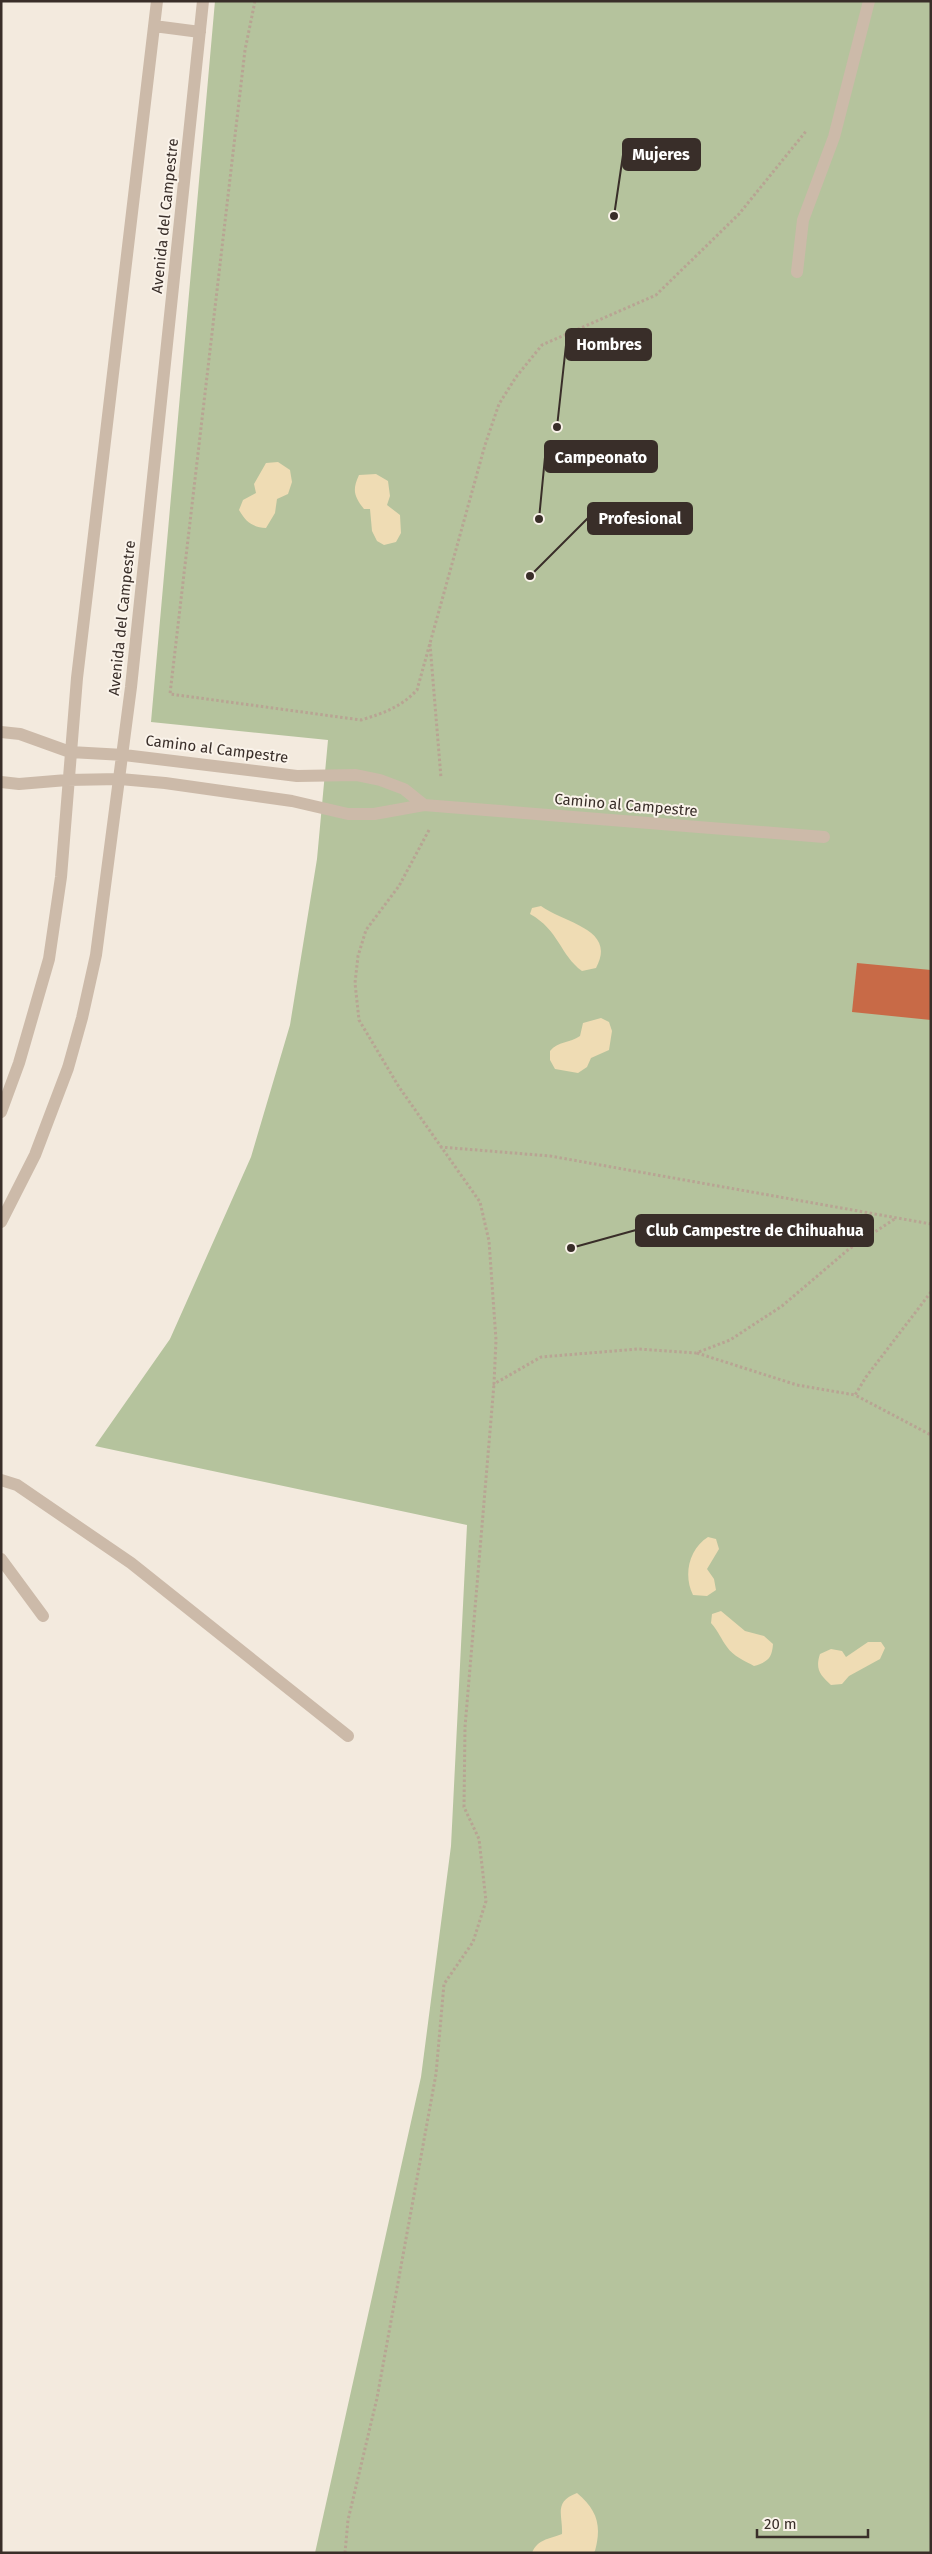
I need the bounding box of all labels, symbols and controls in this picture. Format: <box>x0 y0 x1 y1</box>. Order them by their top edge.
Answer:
street label: Avenida del Campestre <box>148 137 182 295</box>
callout: Mujeres <box>623 139 700 170</box>
text: Mujeres <box>632 145 690 164</box>
callout: Hombres <box>566 329 651 360</box>
text: Hombres <box>576 335 642 354</box>
callout: Campeonato <box>545 441 657 472</box>
text: Campeonato <box>555 448 647 467</box>
callout: Profesional <box>588 503 692 534</box>
text: Profesional <box>598 509 682 528</box>
street label: Avenida del Campestre <box>105 539 139 697</box>
street label: Camino al Campestre <box>145 731 289 767</box>
street label: Camino al Campestre <box>554 790 698 820</box>
callout: Club Campestre de Chihuahua <box>636 1215 873 1246</box>
text: Club Campestre de Chihuahua <box>646 1221 864 1240</box>
scale bar <box>757 2506 868 2538</box>
text: 20 m <box>764 2515 797 2533</box>

